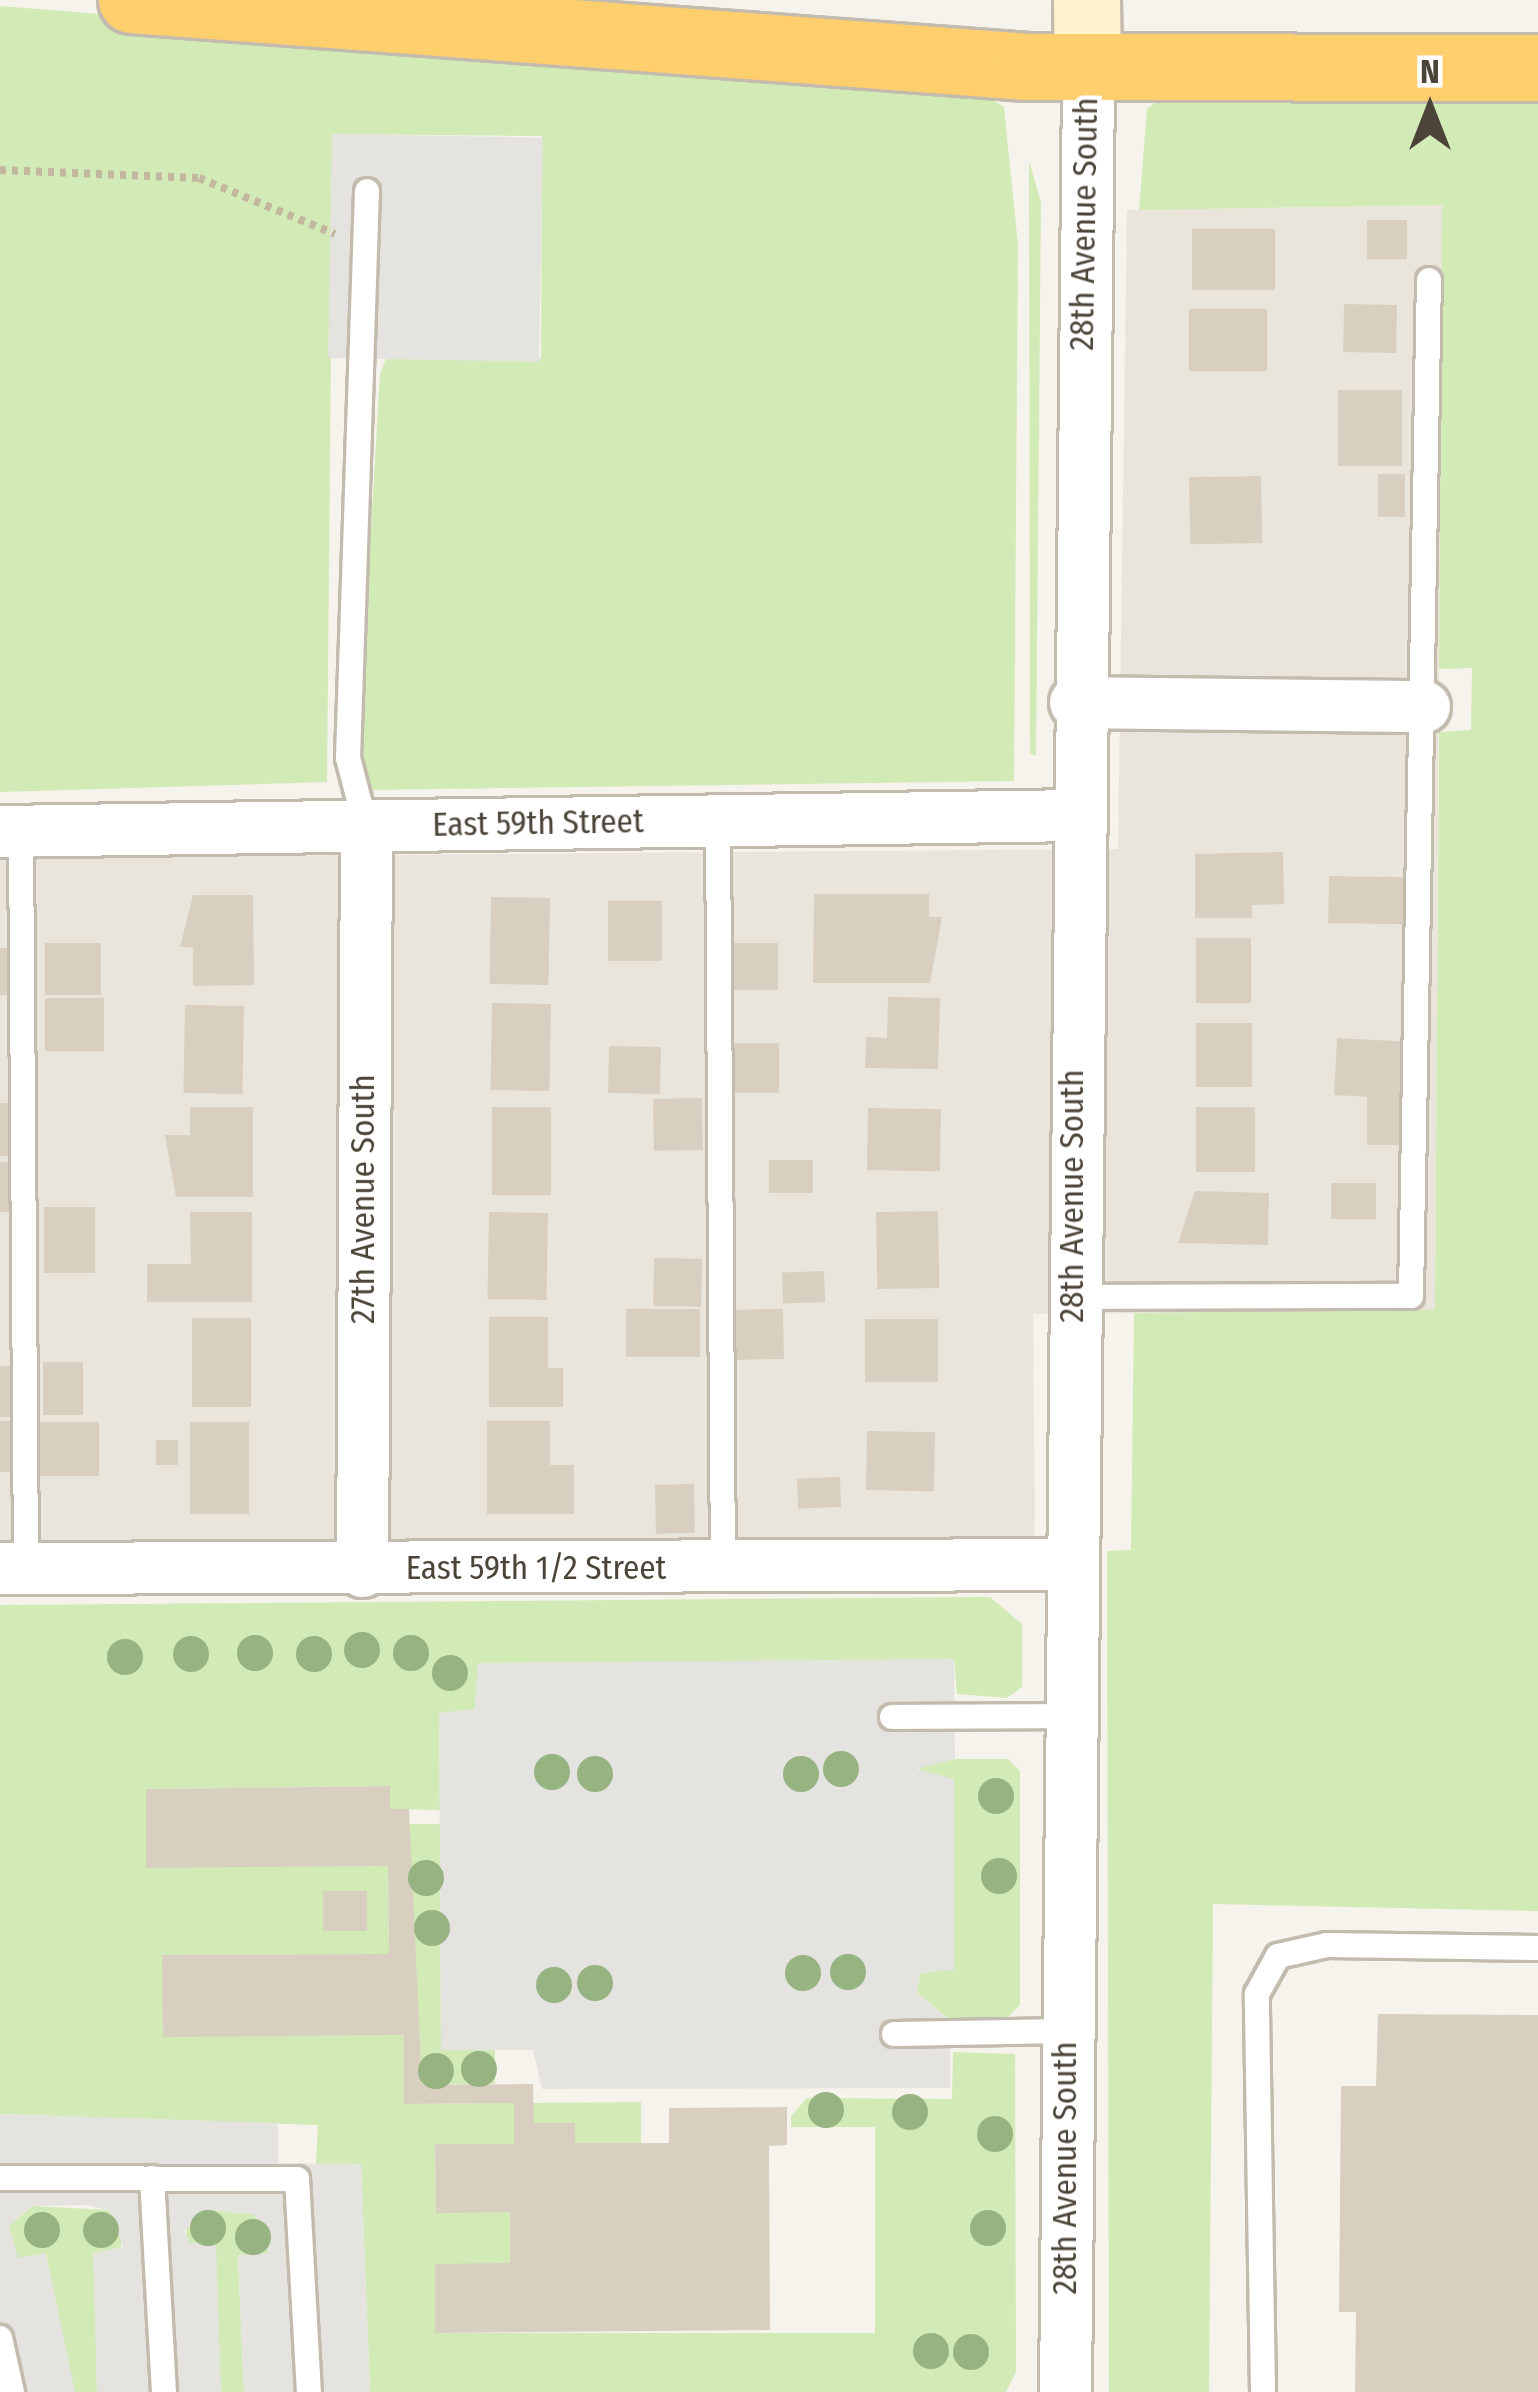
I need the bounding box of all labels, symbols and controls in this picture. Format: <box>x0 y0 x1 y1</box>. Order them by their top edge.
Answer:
north arrow <box>1370 48 1490 168</box>
text: N <box>1420 52 1440 92</box>
street label: 28th Avenue South <box>1063 97 1107 351</box>
street label: East 59th Street <box>432 802 644 846</box>
street label: 28th Avenue South <box>1053 1069 1093 1323</box>
street label: 27th Avenue South <box>344 1074 384 1324</box>
street label: East 59th 1/2 Street <box>406 1549 666 1589</box>
street label: 28th Avenue South <box>1046 2041 1086 2295</box>

